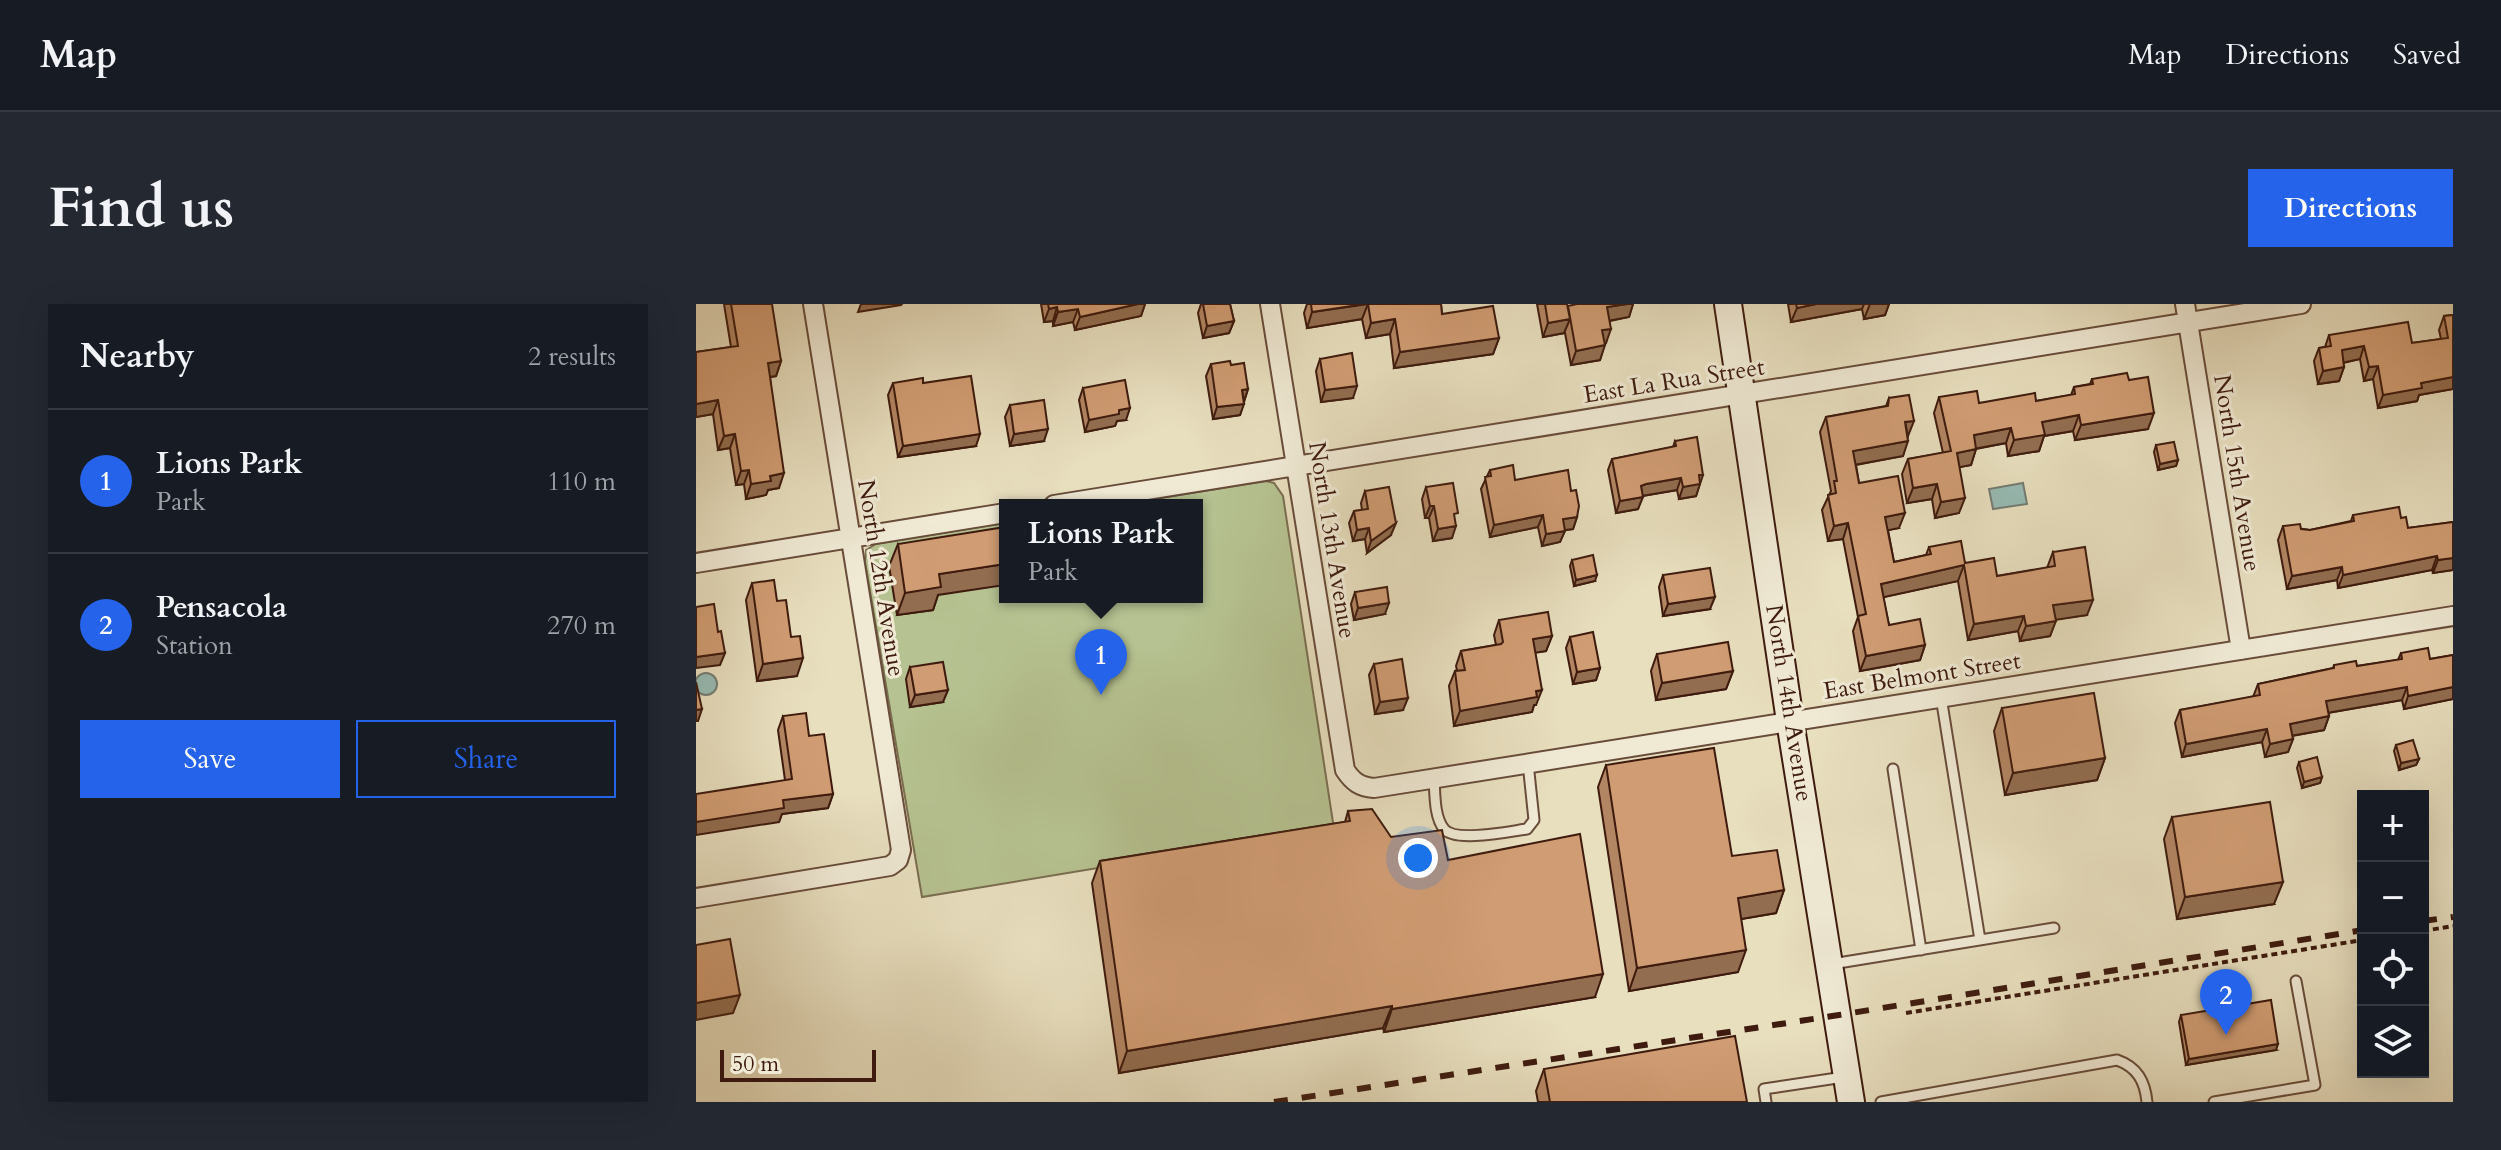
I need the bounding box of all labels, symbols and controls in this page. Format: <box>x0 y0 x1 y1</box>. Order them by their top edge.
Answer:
text: Map <box>40 29 117 81</box>
text: Map <box>2128 36 2182 74</box>
text: Directions <box>2226 36 2349 74</box>
text: Saved <box>2393 36 2461 74</box>
button: Directions <box>2248 169 2453 247</box>
text: Find us <box>48 171 234 246</box>
text: Nearby <box>80 333 195 379</box>
text: 2 results <box>528 339 616 374</box>
street label: East La Rua Street <box>1581 350 1767 412</box>
street label: North 15th Avenue <box>2205 372 2269 574</box>
street label: North 13th Avenue <box>1300 439 1364 641</box>
text: Lions Park <box>156 443 302 484</box>
text: 1 <box>99 464 113 499</box>
text: 110 m <box>547 464 616 499</box>
street label: North 12th Avenue <box>849 477 913 679</box>
text: Park <box>156 484 206 519</box>
popup <box>999 499 1203 603</box>
text: Lions Park <box>1028 513 1174 554</box>
text: Park <box>1028 554 1078 589</box>
text: Pensacola <box>156 587 287 628</box>
street label: North 14th Avenue <box>1757 602 1821 804</box>
text: 2 <box>99 608 113 643</box>
text: 270 m <box>547 608 616 643</box>
text: Station <box>156 628 233 663</box>
pin: 1 <box>1075 629 1127 695</box>
street label: East Belmont Street <box>1821 644 2023 708</box>
button: Save <box>80 720 340 798</box>
button: Share <box>356 720 616 798</box>
map controls <box>2357 790 2429 1078</box>
button: + <box>2357 790 2429 862</box>
your location <box>1398 838 1438 878</box>
button: − <box>2357 862 2429 934</box>
button: locate <box>2357 934 2429 1006</box>
pin: 2 <box>2200 969 2252 1035</box>
button: layers <box>2357 1006 2429 1078</box>
scale bar <box>720 1046 876 1082</box>
text: 50 m <box>732 1049 779 1079</box>

